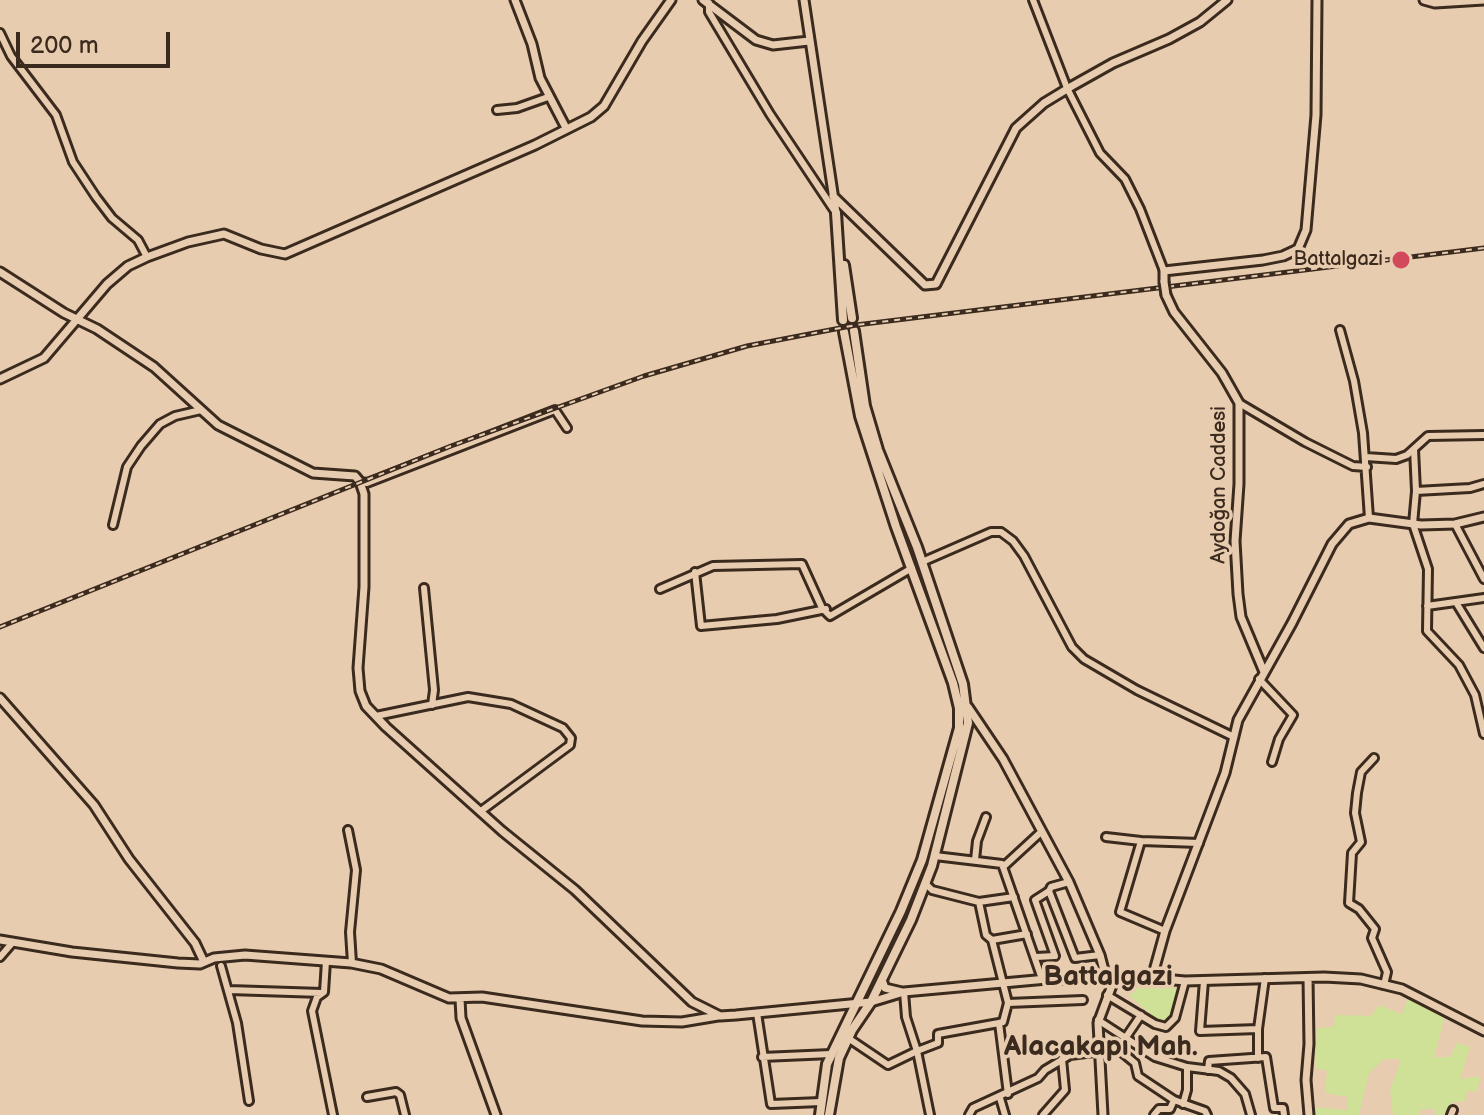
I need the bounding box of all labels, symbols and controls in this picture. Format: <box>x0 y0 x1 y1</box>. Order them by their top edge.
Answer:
scale bar <box>20 16 174 66</box>
text: 200 m <box>30 31 99 60</box>
place label: Battalgazi <box>1294 248 1383 272</box>
marker: Battalgazi <box>1390 249 1412 271</box>
street label: Aydoğan Caddesi <box>1208 406 1232 564</box>
district label: Battalgazi <box>1043 961 1173 995</box>
district label: Alacakapı Mah. <box>1004 1031 1198 1065</box>

